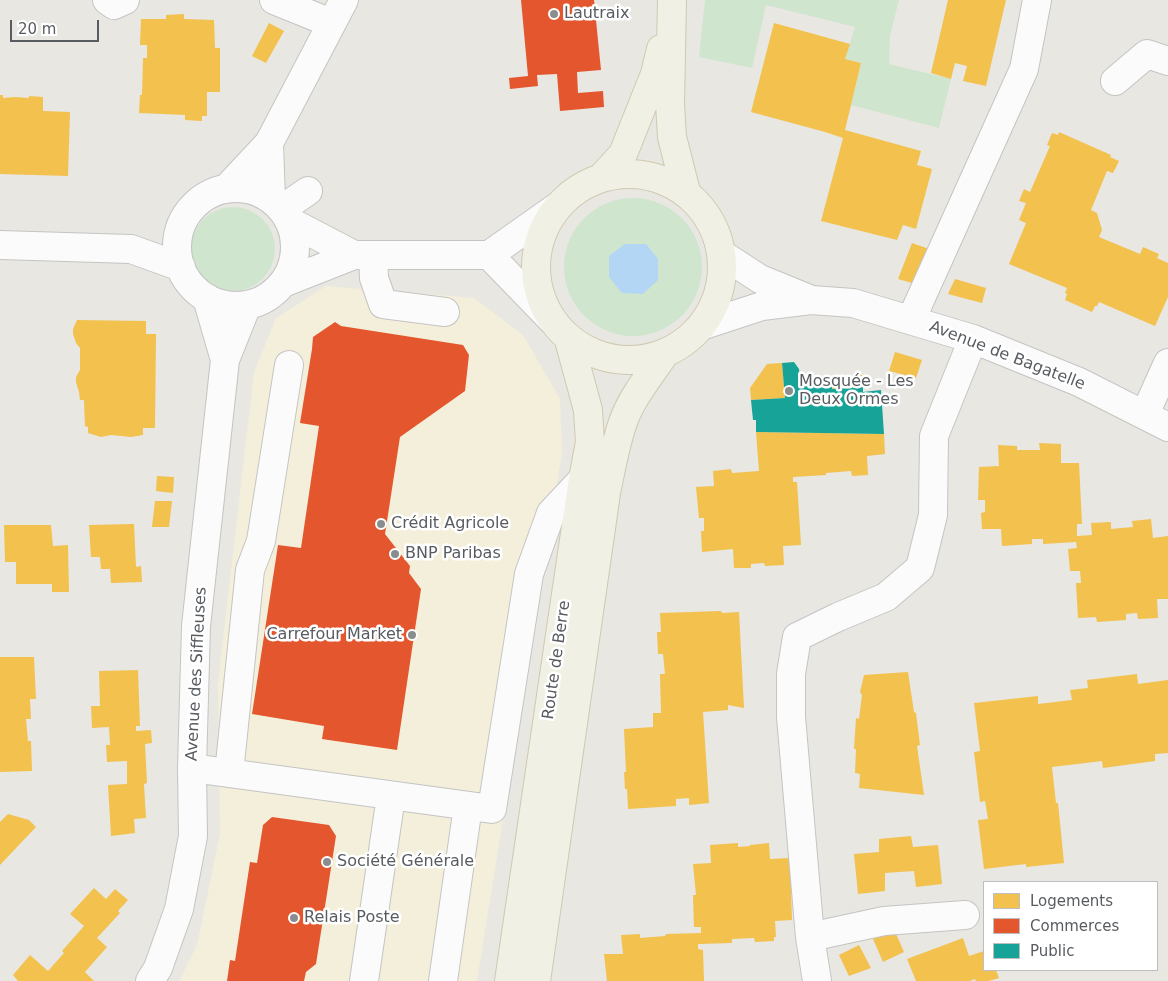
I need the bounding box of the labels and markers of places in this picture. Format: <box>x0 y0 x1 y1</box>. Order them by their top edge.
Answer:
place label: Lautraix <box>564 4 629 24</box>
marker: Lautraix <box>548 8 560 20</box>
place label: Mosquée - Les Deux Ormes <box>799 372 914 410</box>
marker: Mosquée - Les Deux Ormes <box>783 385 795 397</box>
place label: Crédit Agricole <box>391 514 509 534</box>
marker: Crédit Agricole <box>375 518 387 530</box>
place label: BNP Paribas <box>405 544 501 564</box>
marker: BNP Paribas <box>389 548 401 560</box>
place label: Carrefour Market <box>266 625 402 645</box>
marker: Carrefour Market <box>406 629 418 641</box>
place label: Société Générale <box>337 852 474 872</box>
marker: Société Générale <box>321 856 333 868</box>
place label: Relais Poste <box>304 908 400 928</box>
marker: Relais Poste <box>288 912 300 924</box>

